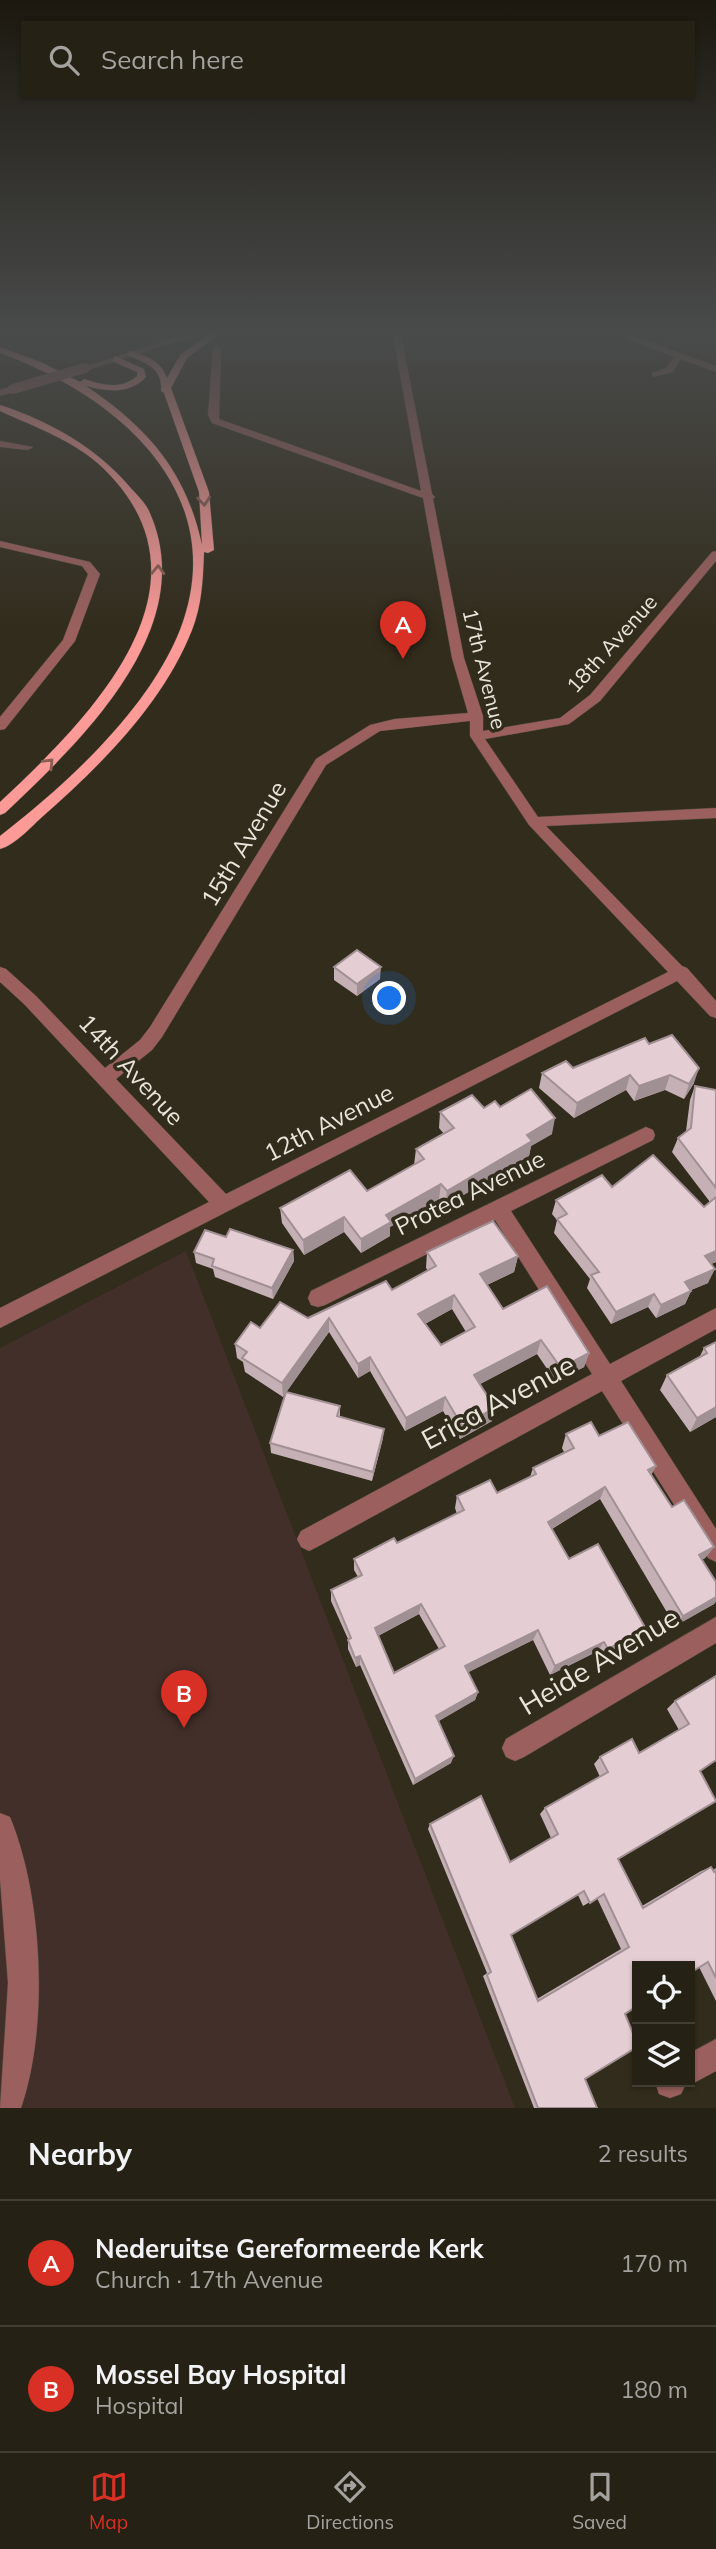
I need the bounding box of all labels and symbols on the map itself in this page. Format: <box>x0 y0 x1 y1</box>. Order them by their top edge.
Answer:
one-way arrow <box>196 496 211 507</box>
one-way arrow <box>151 564 166 575</box>
street label: 18th Avenue <box>560 589 662 698</box>
pin: A <box>380 601 426 659</box>
street label: 17th Avenue <box>457 606 513 732</box>
one-way arrow <box>40 758 53 771</box>
street label: 15th Avenue <box>194 775 292 912</box>
your location <box>372 981 406 1015</box>
street label: 14th Avenue <box>73 1007 191 1131</box>
street label: 12th Avenue <box>259 1077 398 1168</box>
street label: Protea Avenue <box>390 1143 549 1241</box>
street label: Erica Avenue <box>415 1347 580 1457</box>
street label: Heide Avenue <box>512 1599 685 1722</box>
pin: B <box>161 1670 207 1728</box>

